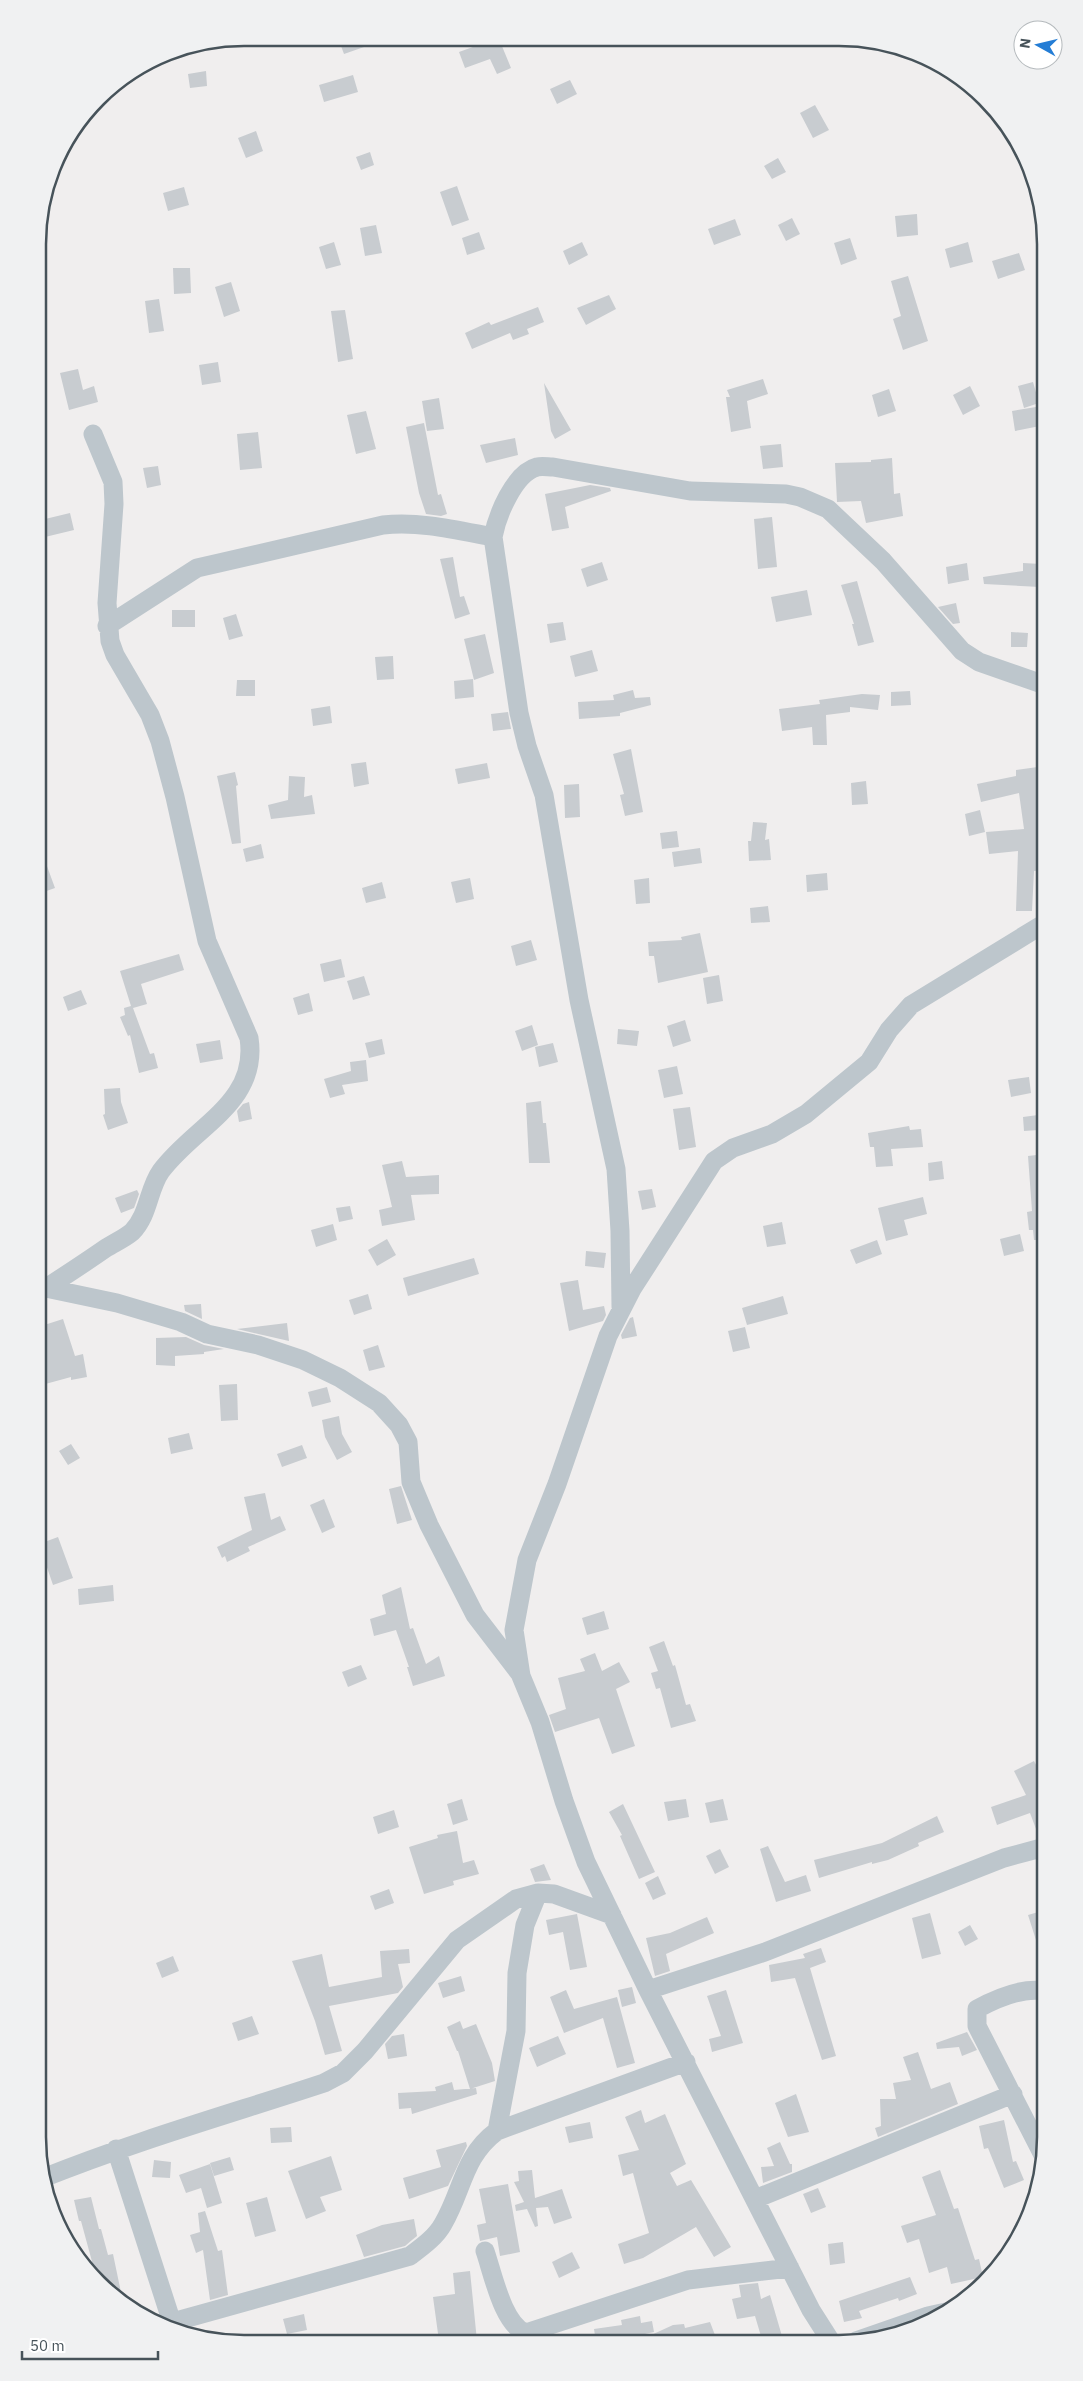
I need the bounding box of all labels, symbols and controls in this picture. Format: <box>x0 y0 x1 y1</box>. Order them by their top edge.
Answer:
north arrow <box>1013 20 1063 70</box>
text: N <box>1016 37 1035 49</box>
scale bar <box>22 2328 159 2360</box>
text: 50 m <box>30 2336 65 2355</box>

